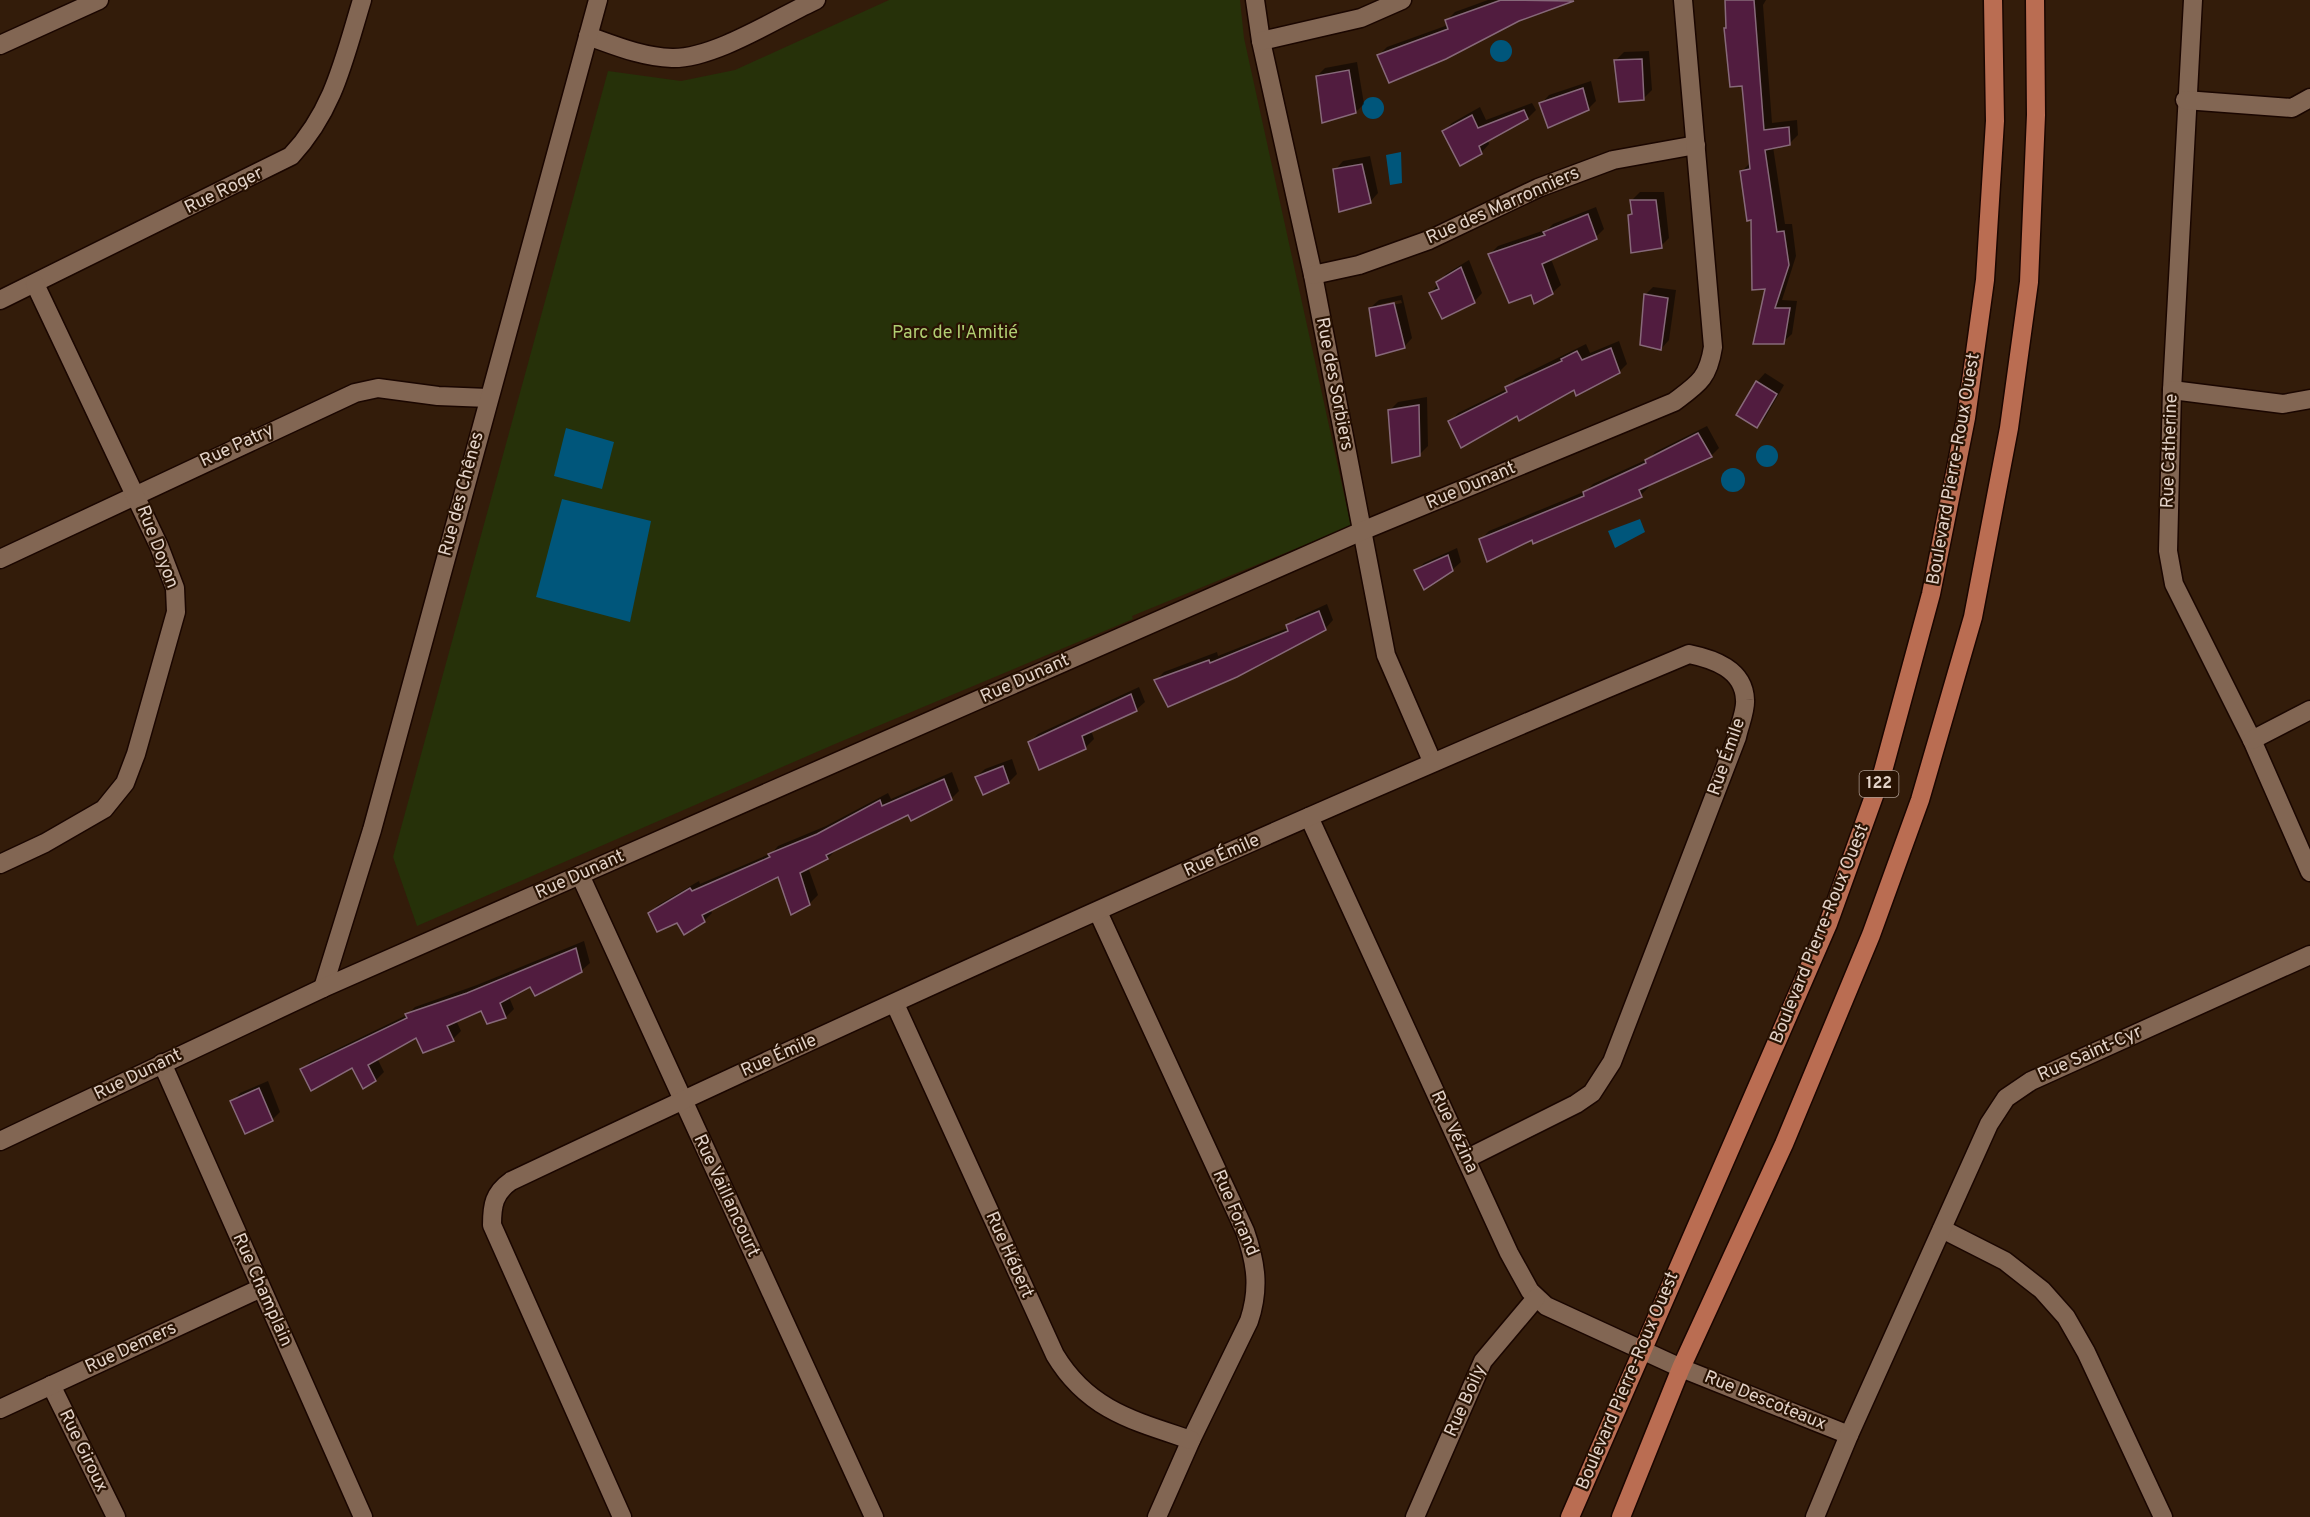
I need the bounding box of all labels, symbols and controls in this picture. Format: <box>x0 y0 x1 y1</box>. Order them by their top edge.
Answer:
street label: Rue Roger <box>181 162 267 220</box>
street label: Rue des Marronniers <box>1423 162 1583 250</box>
street label: Rue des Sorbiers <box>1310 315 1358 453</box>
park label: Parc de l'Amitié <box>892 322 1018 345</box>
street label: Boulevard Pierre-Roux Ouest <box>1922 351 1986 587</box>
street label: Rue Catherine <box>2157 393 2183 509</box>
street label: Rue Patry <box>197 419 277 473</box>
street label: Rue des Chênes <box>434 429 490 559</box>
street label: Rue Dunant <box>1423 457 1519 515</box>
street label: Rue Doyon <box>131 502 183 592</box>
street label: Rue Dunant <box>977 649 1073 709</box>
street label: Rue Émile <box>1701 715 1751 799</box>
road number: 122 <box>1860 771 1898 797</box>
street label: Boulevard Pierre-Roux Ouest <box>1765 821 1875 1047</box>
street label: Rue Émile <box>1180 827 1263 883</box>
street label: Rue Dunant <box>532 845 628 905</box>
street label: Rue Saint-Cyr <box>2034 1021 2146 1087</box>
street label: Rue Émile <box>737 1027 820 1083</box>
street label: Rue Dunant <box>90 1044 186 1106</box>
street label: Rue Vézina <box>1425 1087 1483 1177</box>
street label: Rue Vaillancourt <box>688 1131 764 1261</box>
street label: Rue Forand <box>1207 1167 1263 1259</box>
street label: Rue Hébert <box>980 1208 1038 1302</box>
street label: Rue Champlain <box>227 1230 297 1350</box>
street label: Boulevard Pierre-Roux Ouest <box>1572 1268 1684 1494</box>
street label: Rue Demers <box>82 1317 180 1379</box>
street label: Rue Boily <box>1440 1361 1492 1441</box>
street label: Rue Descoteaux <box>1701 1366 1829 1436</box>
street label: Rue Giroux <box>53 1406 113 1496</box>

